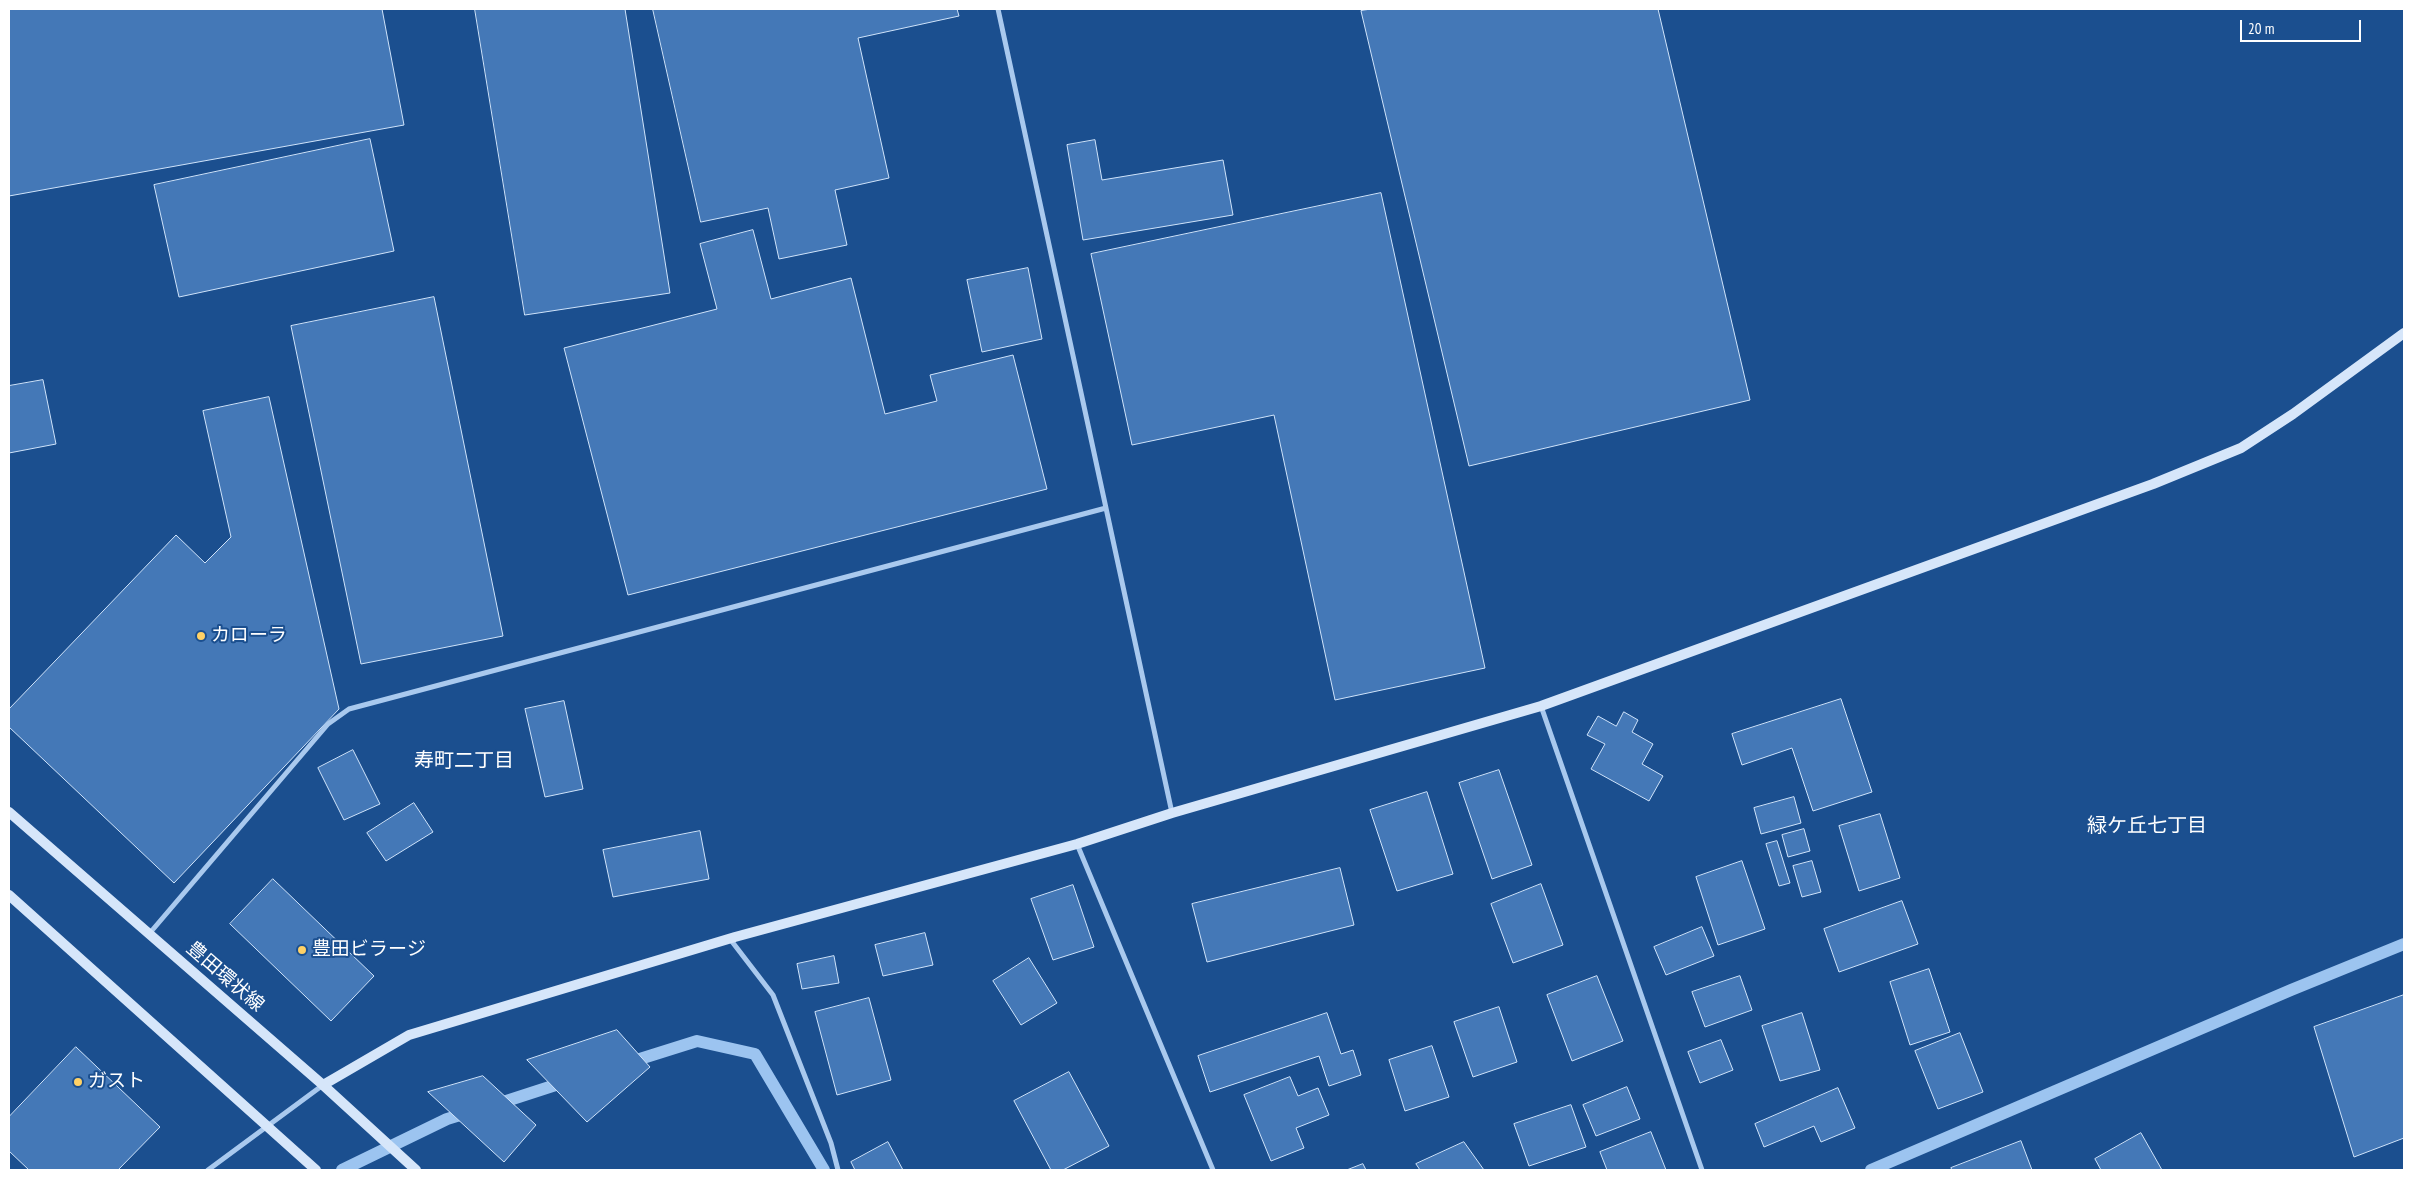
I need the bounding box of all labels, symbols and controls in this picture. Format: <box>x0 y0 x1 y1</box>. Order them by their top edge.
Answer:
scale bar <box>2243 10 2364 42</box>
text: 20 m <box>2248 19 2274 38</box>
place label: カローラ <box>211 625 287 647</box>
marker: カローラ <box>195 630 207 642</box>
district label: 寿町二丁目 <box>414 749 514 773</box>
district label: 緑ケ丘七丁目 <box>2087 814 2207 838</box>
street label: 豊田環状線 <box>182 937 268 1017</box>
place label: 豊田ビラージ <box>312 939 426 961</box>
marker: 豊田ビラージ <box>296 944 308 956</box>
place label: ガスト <box>88 1071 145 1093</box>
marker: ガスト <box>72 1076 84 1088</box>

